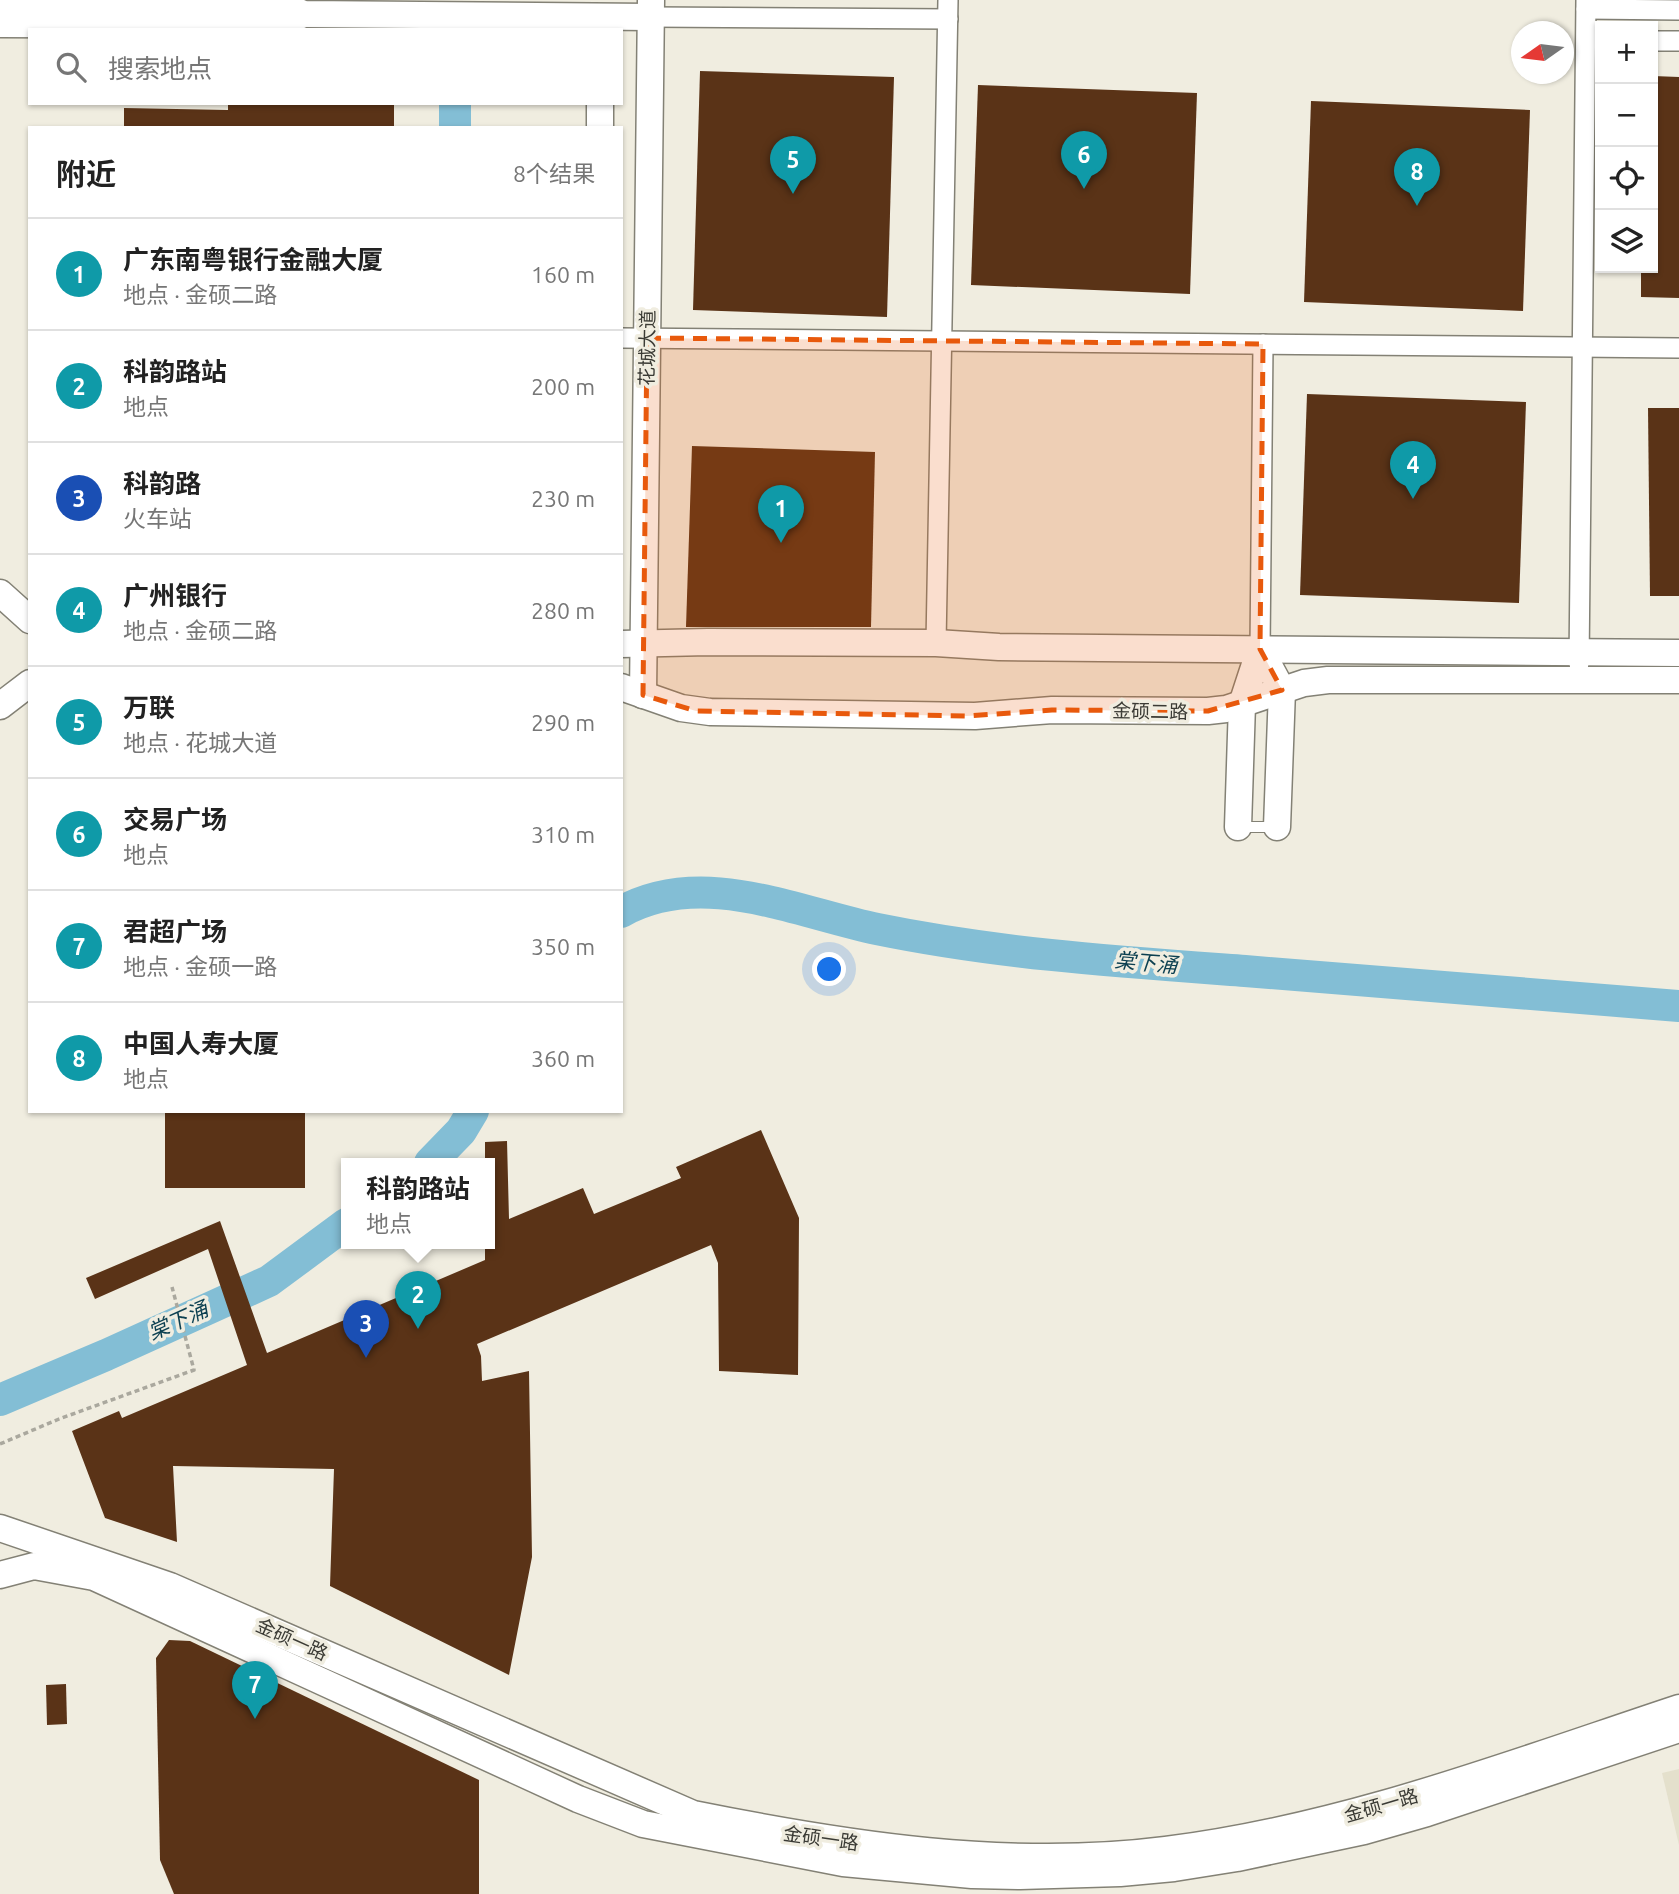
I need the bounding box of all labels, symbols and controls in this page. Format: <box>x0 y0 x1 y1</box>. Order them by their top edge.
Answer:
north arrow <box>1511 21 1574 84</box>
map controls <box>1595 21 1658 273</box>
button: + <box>1595 21 1658 84</box>
search box <box>28 28 623 105</box>
icon: search <box>52 48 90 86</box>
text: 搜索地点 <box>108 54 212 83</box>
button: − <box>1595 84 1658 147</box>
pin: 6 <box>1061 131 1107 189</box>
pin: 5 <box>770 136 816 194</box>
button: locate <box>1595 147 1658 210</box>
pin: 8 <box>1394 148 1440 206</box>
text: 附近 <box>56 157 116 191</box>
text: 8个结果 <box>513 161 595 186</box>
button: layers <box>1595 210 1658 273</box>
text: 广东南粤银行金融大厦 <box>123 245 383 274</box>
text: 1 <box>73 262 85 287</box>
text: 160 m <box>531 262 595 287</box>
text: 地点 · 金硕二路 <box>123 282 277 307</box>
street label: 花城大道 <box>635 310 659 386</box>
text: 科韵路站 <box>123 357 227 386</box>
text: 2 <box>73 374 85 399</box>
text: 200 m <box>531 374 595 399</box>
text: 地点 <box>123 394 169 419</box>
pin: 4 <box>1390 441 1436 499</box>
text: 科韵路 <box>123 469 201 498</box>
pin: 1 <box>758 485 804 543</box>
text: 3 <box>73 486 85 511</box>
text: 230 m <box>531 486 595 511</box>
text: 火车站 <box>123 506 192 531</box>
text: 广州银行 <box>123 581 227 610</box>
text: 4 <box>73 598 85 623</box>
text: 280 m <box>531 598 595 623</box>
text: 地点 · 金硕二路 <box>123 618 277 643</box>
text: 万联 <box>123 693 175 722</box>
street label: 金硕二路 <box>1112 699 1188 723</box>
text: 5 <box>73 710 85 735</box>
text: 290 m <box>531 710 595 735</box>
text: 地点 · 花城大道 <box>123 730 277 755</box>
text: 交易广场 <box>123 805 227 834</box>
text: 6 <box>73 822 85 847</box>
text: 310 m <box>531 822 595 847</box>
text: 地点 <box>123 842 169 867</box>
text: 君超广场 <box>123 917 227 946</box>
text: 7 <box>73 934 85 959</box>
text: 350 m <box>531 934 595 959</box>
water label: 棠下涌 <box>1114 947 1181 977</box>
your location <box>812 952 846 986</box>
text: 地点 · 金硕一路 <box>123 954 277 979</box>
text: 中国人寿大厦 <box>123 1029 279 1058</box>
text: 8 <box>73 1046 85 1071</box>
text: 360 m <box>531 1046 595 1071</box>
text: 地点 <box>123 1066 169 1091</box>
popup <box>341 1158 495 1249</box>
text: 科韵路站 <box>366 1174 470 1203</box>
text: 地点 <box>366 1211 412 1236</box>
pin: 2 <box>395 1271 441 1329</box>
water label: 棠下涌 <box>144 1295 213 1344</box>
pin: 3 <box>343 1300 389 1358</box>
street label: 金硕一路 <box>253 1613 331 1665</box>
pin: 7 <box>232 1661 278 1719</box>
street label: 金硕一路 <box>1341 1784 1421 1826</box>
street label: 金硕一路 <box>782 1822 860 1854</box>

